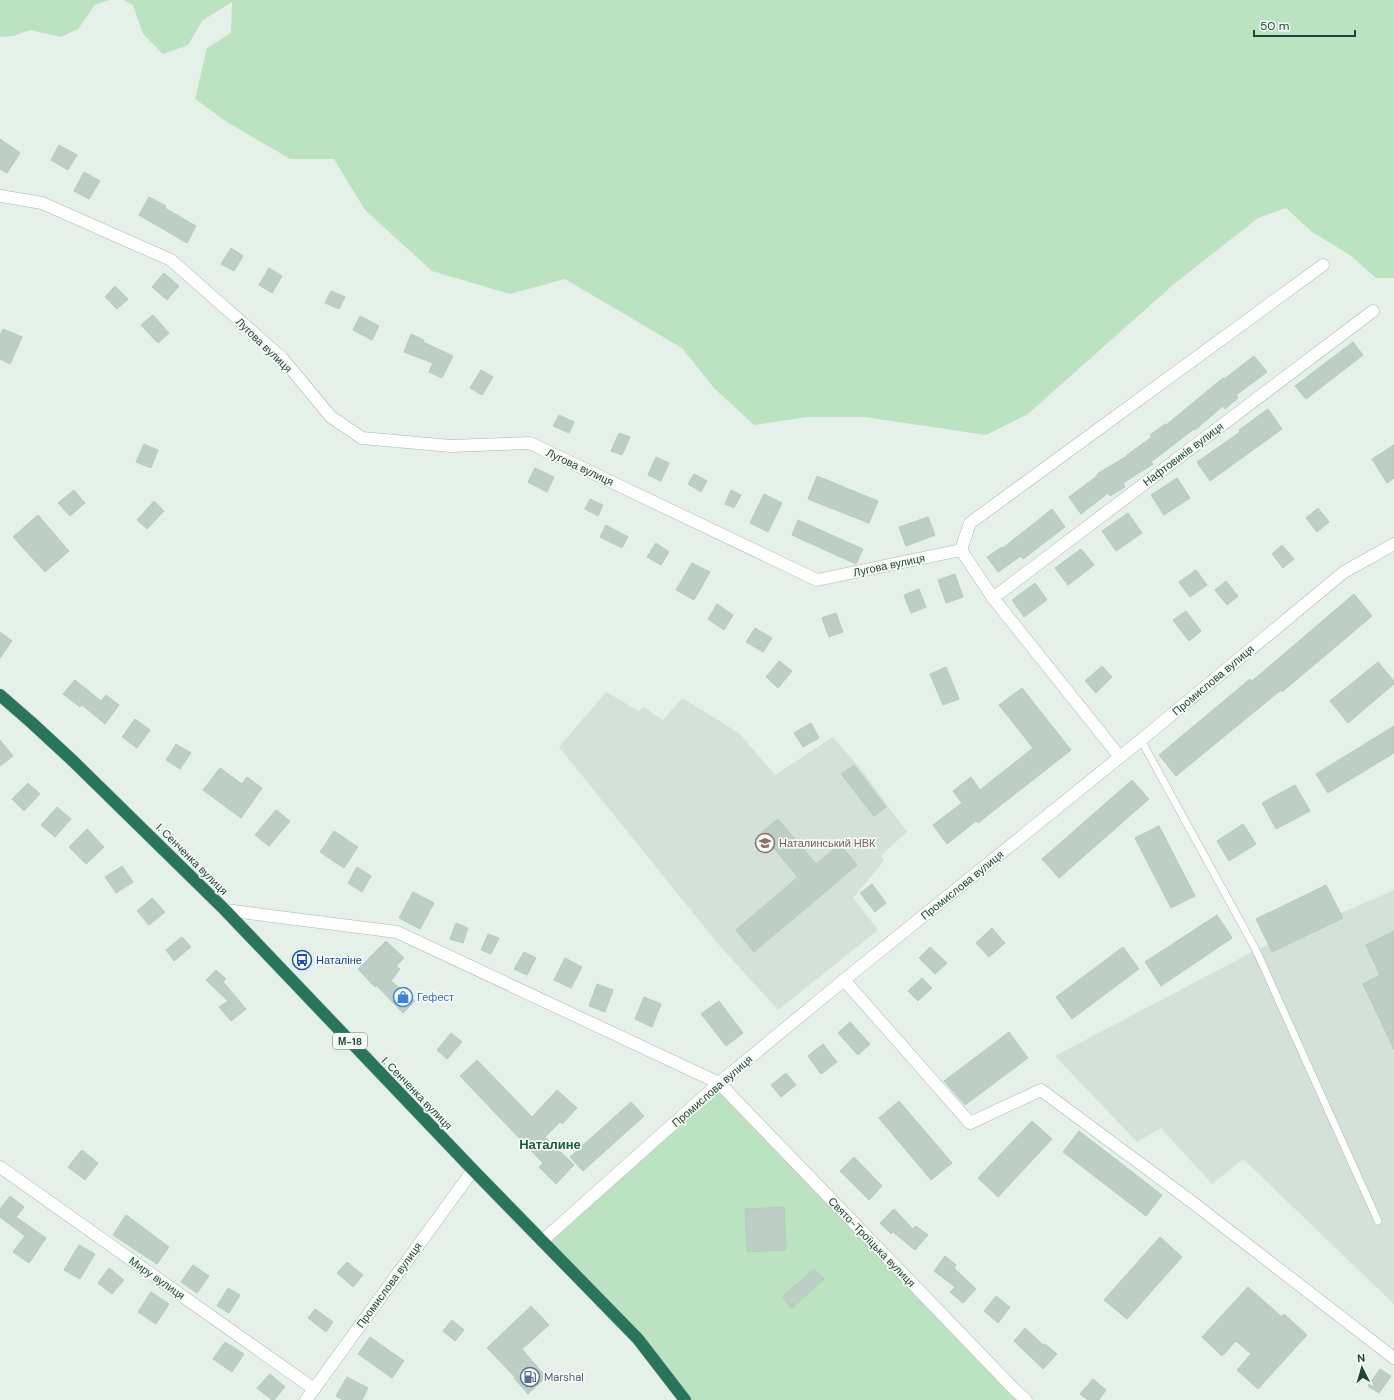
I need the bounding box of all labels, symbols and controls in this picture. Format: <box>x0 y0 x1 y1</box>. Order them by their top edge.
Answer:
scale bar <box>1254 12 1355 38</box>
text: 50 m <box>1260 18 1289 34</box>
street label: Лугова вулиця <box>233 315 295 375</box>
street label: Нафтовиків вулиця <box>1140 419 1226 489</box>
street label: Лугова вулиця <box>544 445 616 489</box>
street label: Лугова вулиця <box>852 551 926 579</box>
street label: Промислова вулиця <box>1169 642 1257 718</box>
street label: І. Сенченка вулиця <box>153 820 231 898</box>
school or university icon: Наталинський НВК <box>754 832 776 854</box>
place label: Наталинський НВК <box>779 836 876 850</box>
street label: Промислова вулиця <box>918 847 1006 923</box>
bus stop icon: Наталіне <box>291 949 313 971</box>
place label: Наталіне <box>316 953 362 967</box>
shop icon: Гефест <box>392 986 414 1008</box>
place label: Гефест <box>417 990 454 1004</box>
road number: М-18 <box>333 1033 367 1049</box>
street label: Промислова вулиця <box>669 1052 755 1130</box>
street label: І. Сенченка вулиця <box>379 1054 455 1132</box>
district label: Наталине <box>519 1136 581 1153</box>
street label: Свято-Троїцька вулиця <box>825 1194 919 1290</box>
street label: Промислова вулиця <box>353 1239 425 1331</box>
street label: Миру вулиця <box>126 1254 188 1303</box>
north arrow <box>1342 1348 1382 1388</box>
text: N <box>1357 1351 1366 1365</box>
fuel station icon: Marshal <box>519 1366 541 1388</box>
place label: Marshal <box>544 1370 584 1384</box>

